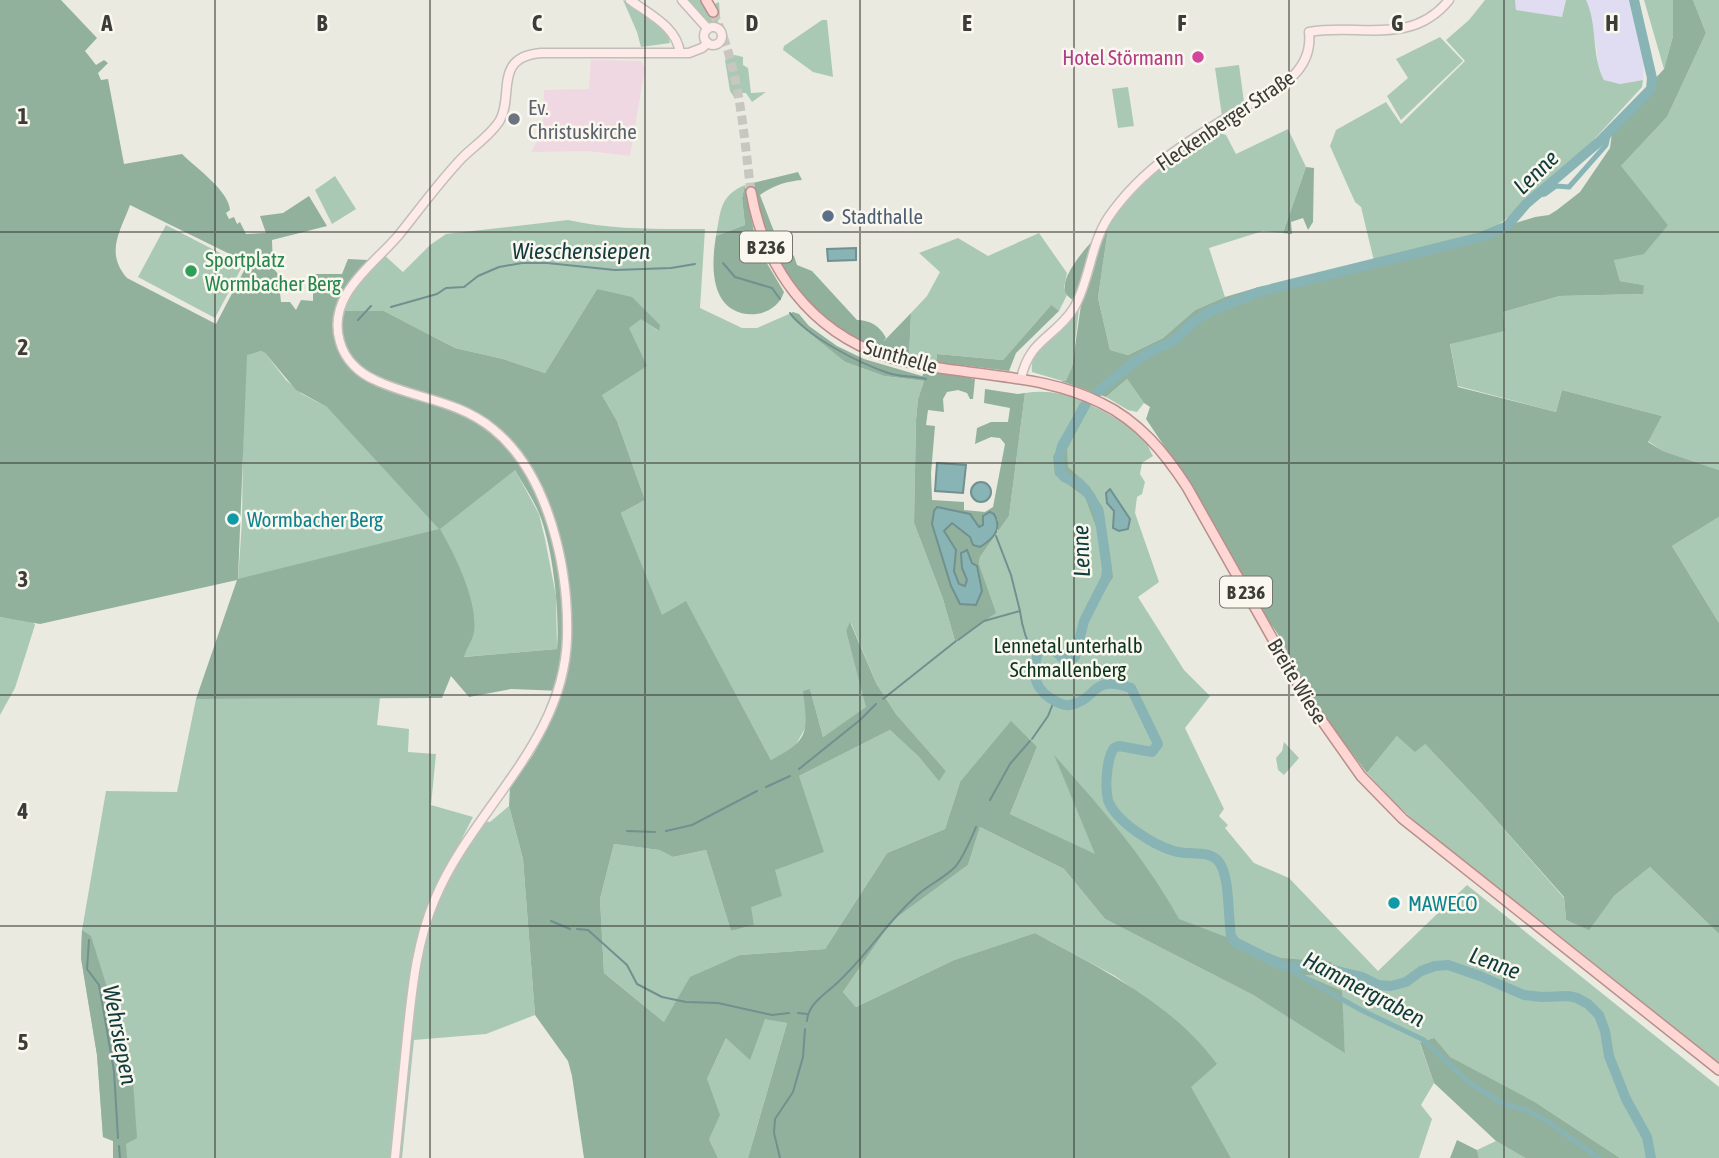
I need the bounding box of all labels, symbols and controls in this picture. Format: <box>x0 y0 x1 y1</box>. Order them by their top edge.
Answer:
text: A <box>100 10 113 36</box>
text: B <box>317 10 328 36</box>
text: C <box>532 10 543 36</box>
text: D <box>746 10 759 36</box>
text: E <box>962 10 972 36</box>
text: F <box>1177 10 1187 36</box>
text: G <box>1391 10 1403 36</box>
text: H <box>1605 10 1619 36</box>
place label: Hotel Störmann <box>1062 45 1184 69</box>
marker: Hotel Störmann <box>1190 49 1206 65</box>
street label: Fleckenberger Straße <box>1151 65 1299 175</box>
place label: Ev. Christuskirche <box>528 95 637 143</box>
text: 1 <box>18 103 29 129</box>
marker: Ev. Christuskirche <box>506 111 522 127</box>
water label: Lenne <box>1508 145 1564 199</box>
place label: Stadthalle <box>842 204 923 228</box>
marker: Stadthalle <box>820 208 836 224</box>
road number: B 236 <box>740 232 792 262</box>
water label: Wieschensiepen <box>512 238 650 264</box>
place label: Sportplatz Wormbacher Berg <box>205 247 341 295</box>
marker: Sportplatz Wormbacher Berg <box>183 263 199 279</box>
text: 2 <box>18 334 28 360</box>
street label: Sunthelle <box>861 334 941 378</box>
place label: Wormbacher Berg <box>247 507 383 531</box>
marker: Wormbacher Berg <box>225 511 241 527</box>
water label: Lenne <box>1067 525 1095 577</box>
text: 3 <box>18 566 28 592</box>
road number: B 236 <box>1220 576 1272 608</box>
park label: Lennetal unterhalb Schmallenberg <box>993 633 1143 681</box>
street label: Breite Wiese <box>1263 634 1333 728</box>
text: 4 <box>17 798 29 824</box>
place label: MAWECO <box>1408 891 1477 915</box>
marker: MAWECO <box>1386 895 1402 911</box>
water label: Lenne <box>1466 942 1524 984</box>
water label: Hammergraben <box>1299 946 1429 1032</box>
water label: Wehrsiepen <box>98 983 142 1087</box>
text: 5 <box>18 1029 29 1055</box>

